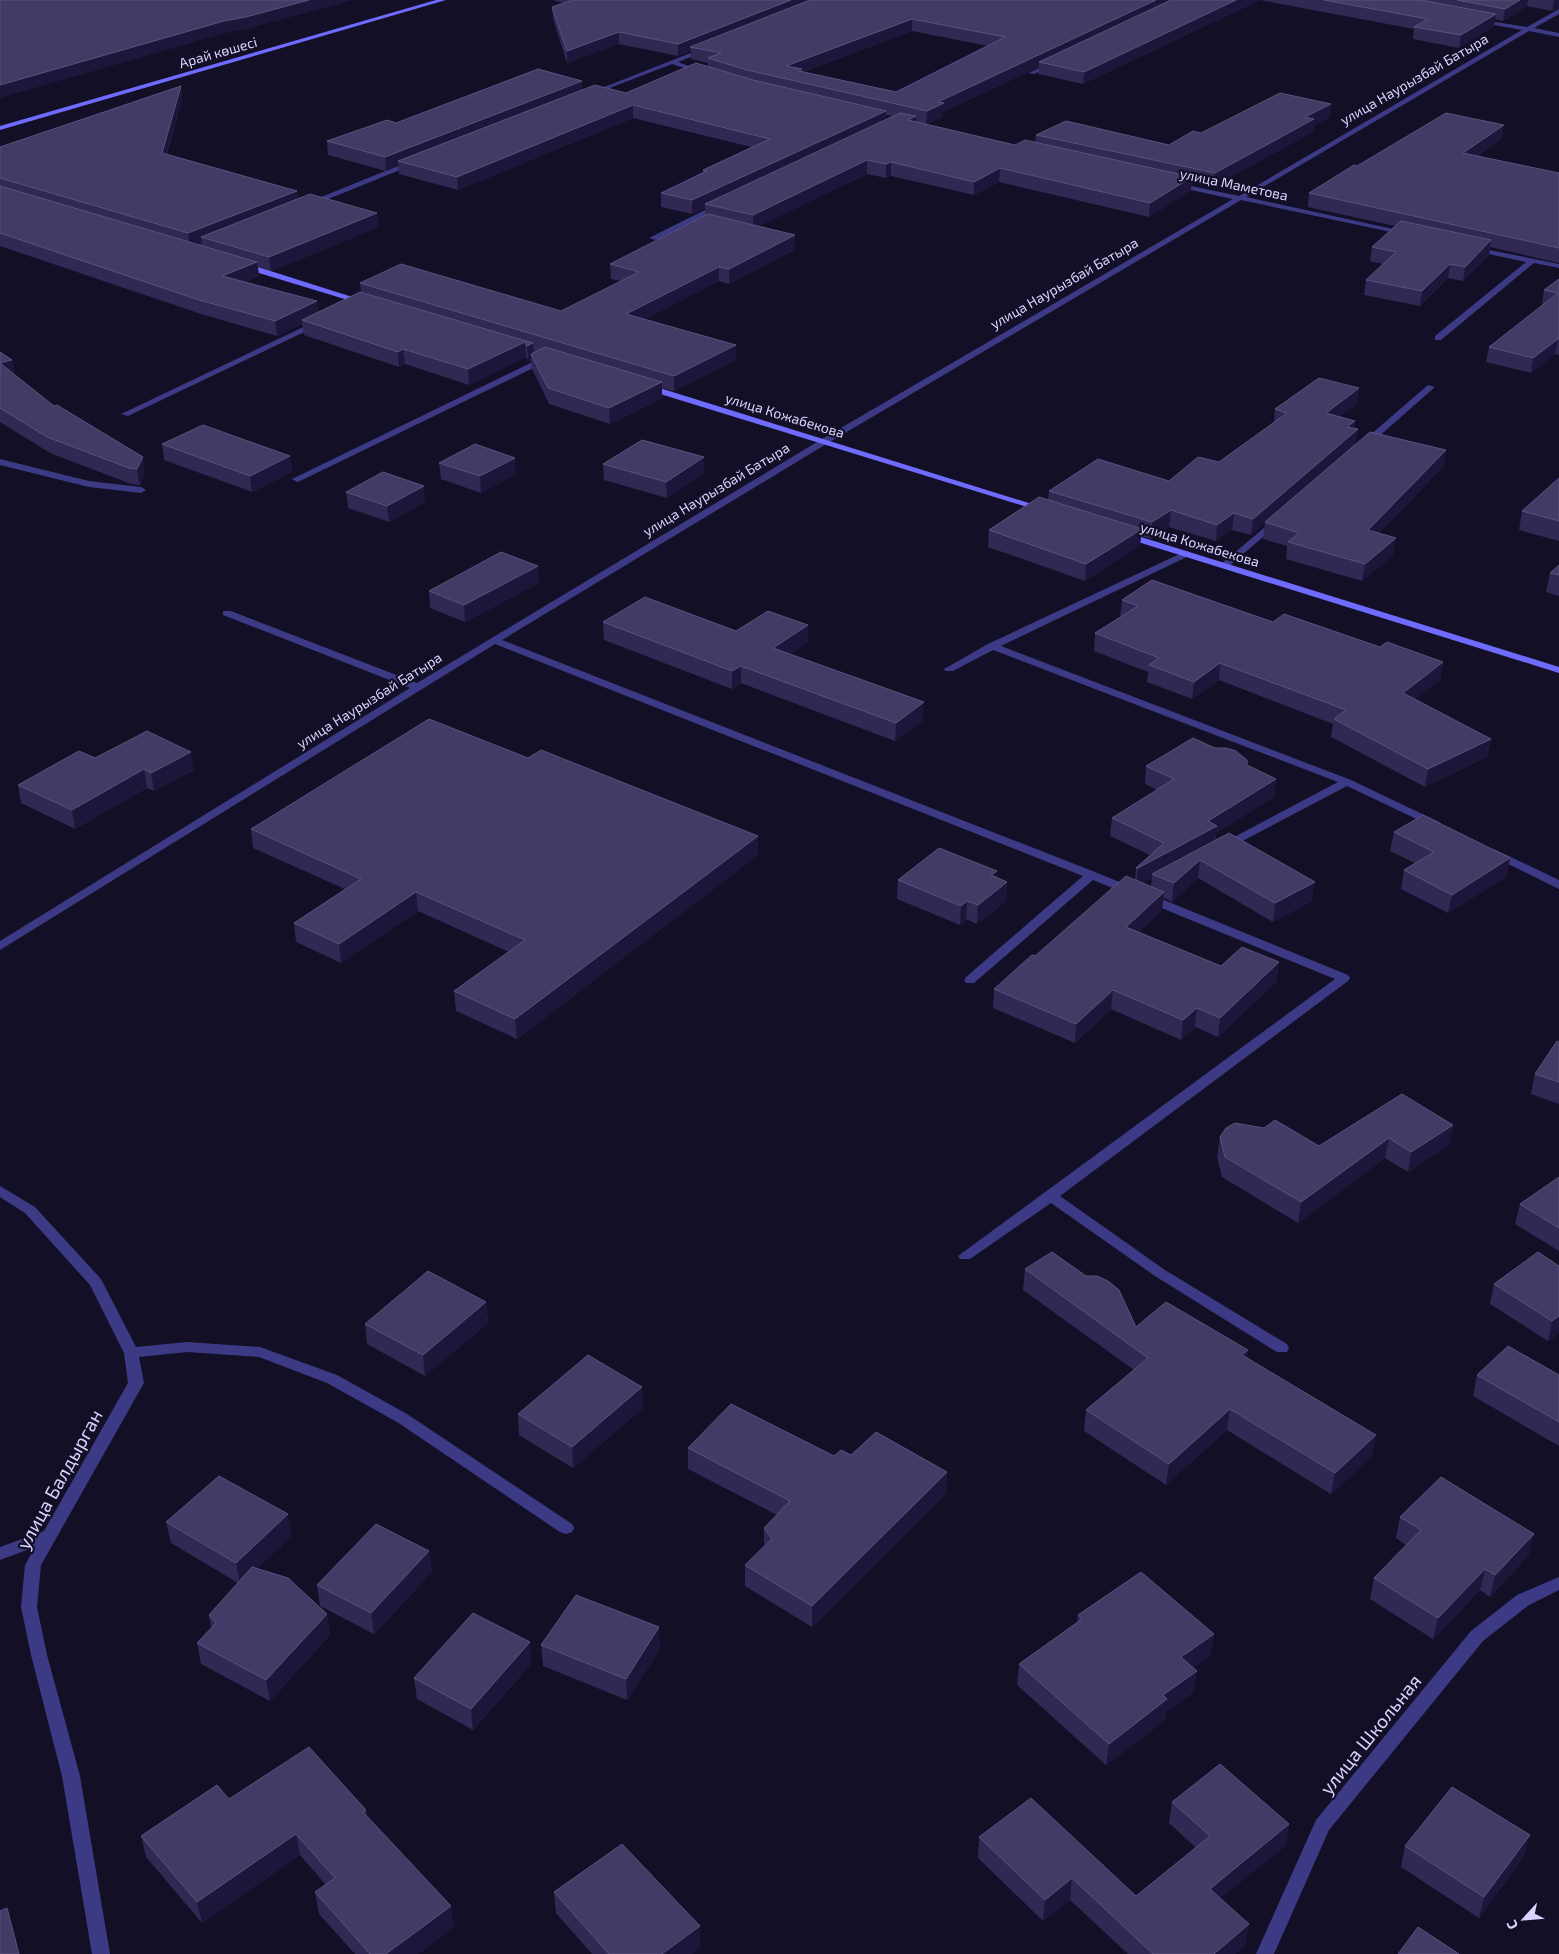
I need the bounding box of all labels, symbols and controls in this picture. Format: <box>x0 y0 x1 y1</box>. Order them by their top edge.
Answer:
street label: улица Наурызбай Батыра <box>1337 30 1491 128</box>
street label: Арай көшесі <box>177 33 259 71</box>
street label: улица Маметова <box>1178 164 1290 204</box>
street label: улица Наурызбай Батыра <box>987 234 1141 332</box>
street label: улица Кожабекова <box>723 389 847 441</box>
street label: улица Наурызбай Батыра <box>640 438 792 540</box>
street label: улица Кожабекова <box>1138 518 1262 570</box>
street label: улица Наурызбай Батыра <box>293 648 445 752</box>
street label: улица Балдырган <box>11 1405 108 1553</box>
street label: улица Школьная <box>1314 1669 1426 1799</box>
north arrow <box>1499 1894 1549 1944</box>
text: С <box>1502 1917 1521 1932</box>

